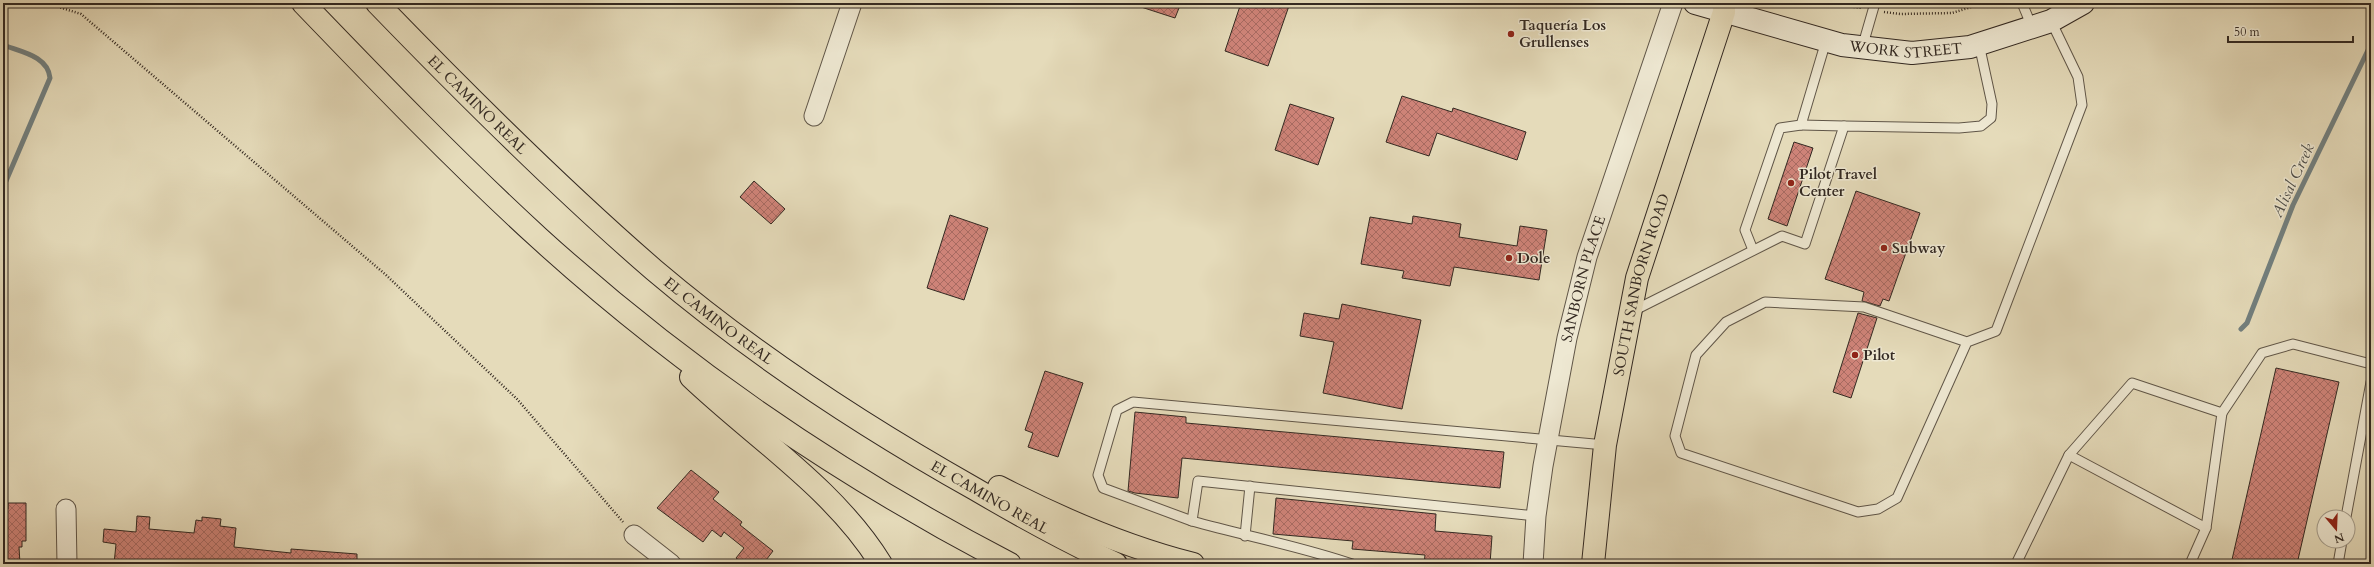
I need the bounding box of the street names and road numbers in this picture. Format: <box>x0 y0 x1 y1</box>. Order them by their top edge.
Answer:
street label: WORK STREET <box>1847 36 1963 63</box>
street label: EL CAMINO REAL <box>423 51 532 159</box>
street label: SOUTH SANBORN ROAD <box>1608 191 1674 378</box>
street label: SANBORN PLACE <box>1556 213 1610 344</box>
street label: EL CAMINO REAL <box>660 272 778 370</box>
street label: EL CAMINO REAL <box>927 456 1053 539</box>

